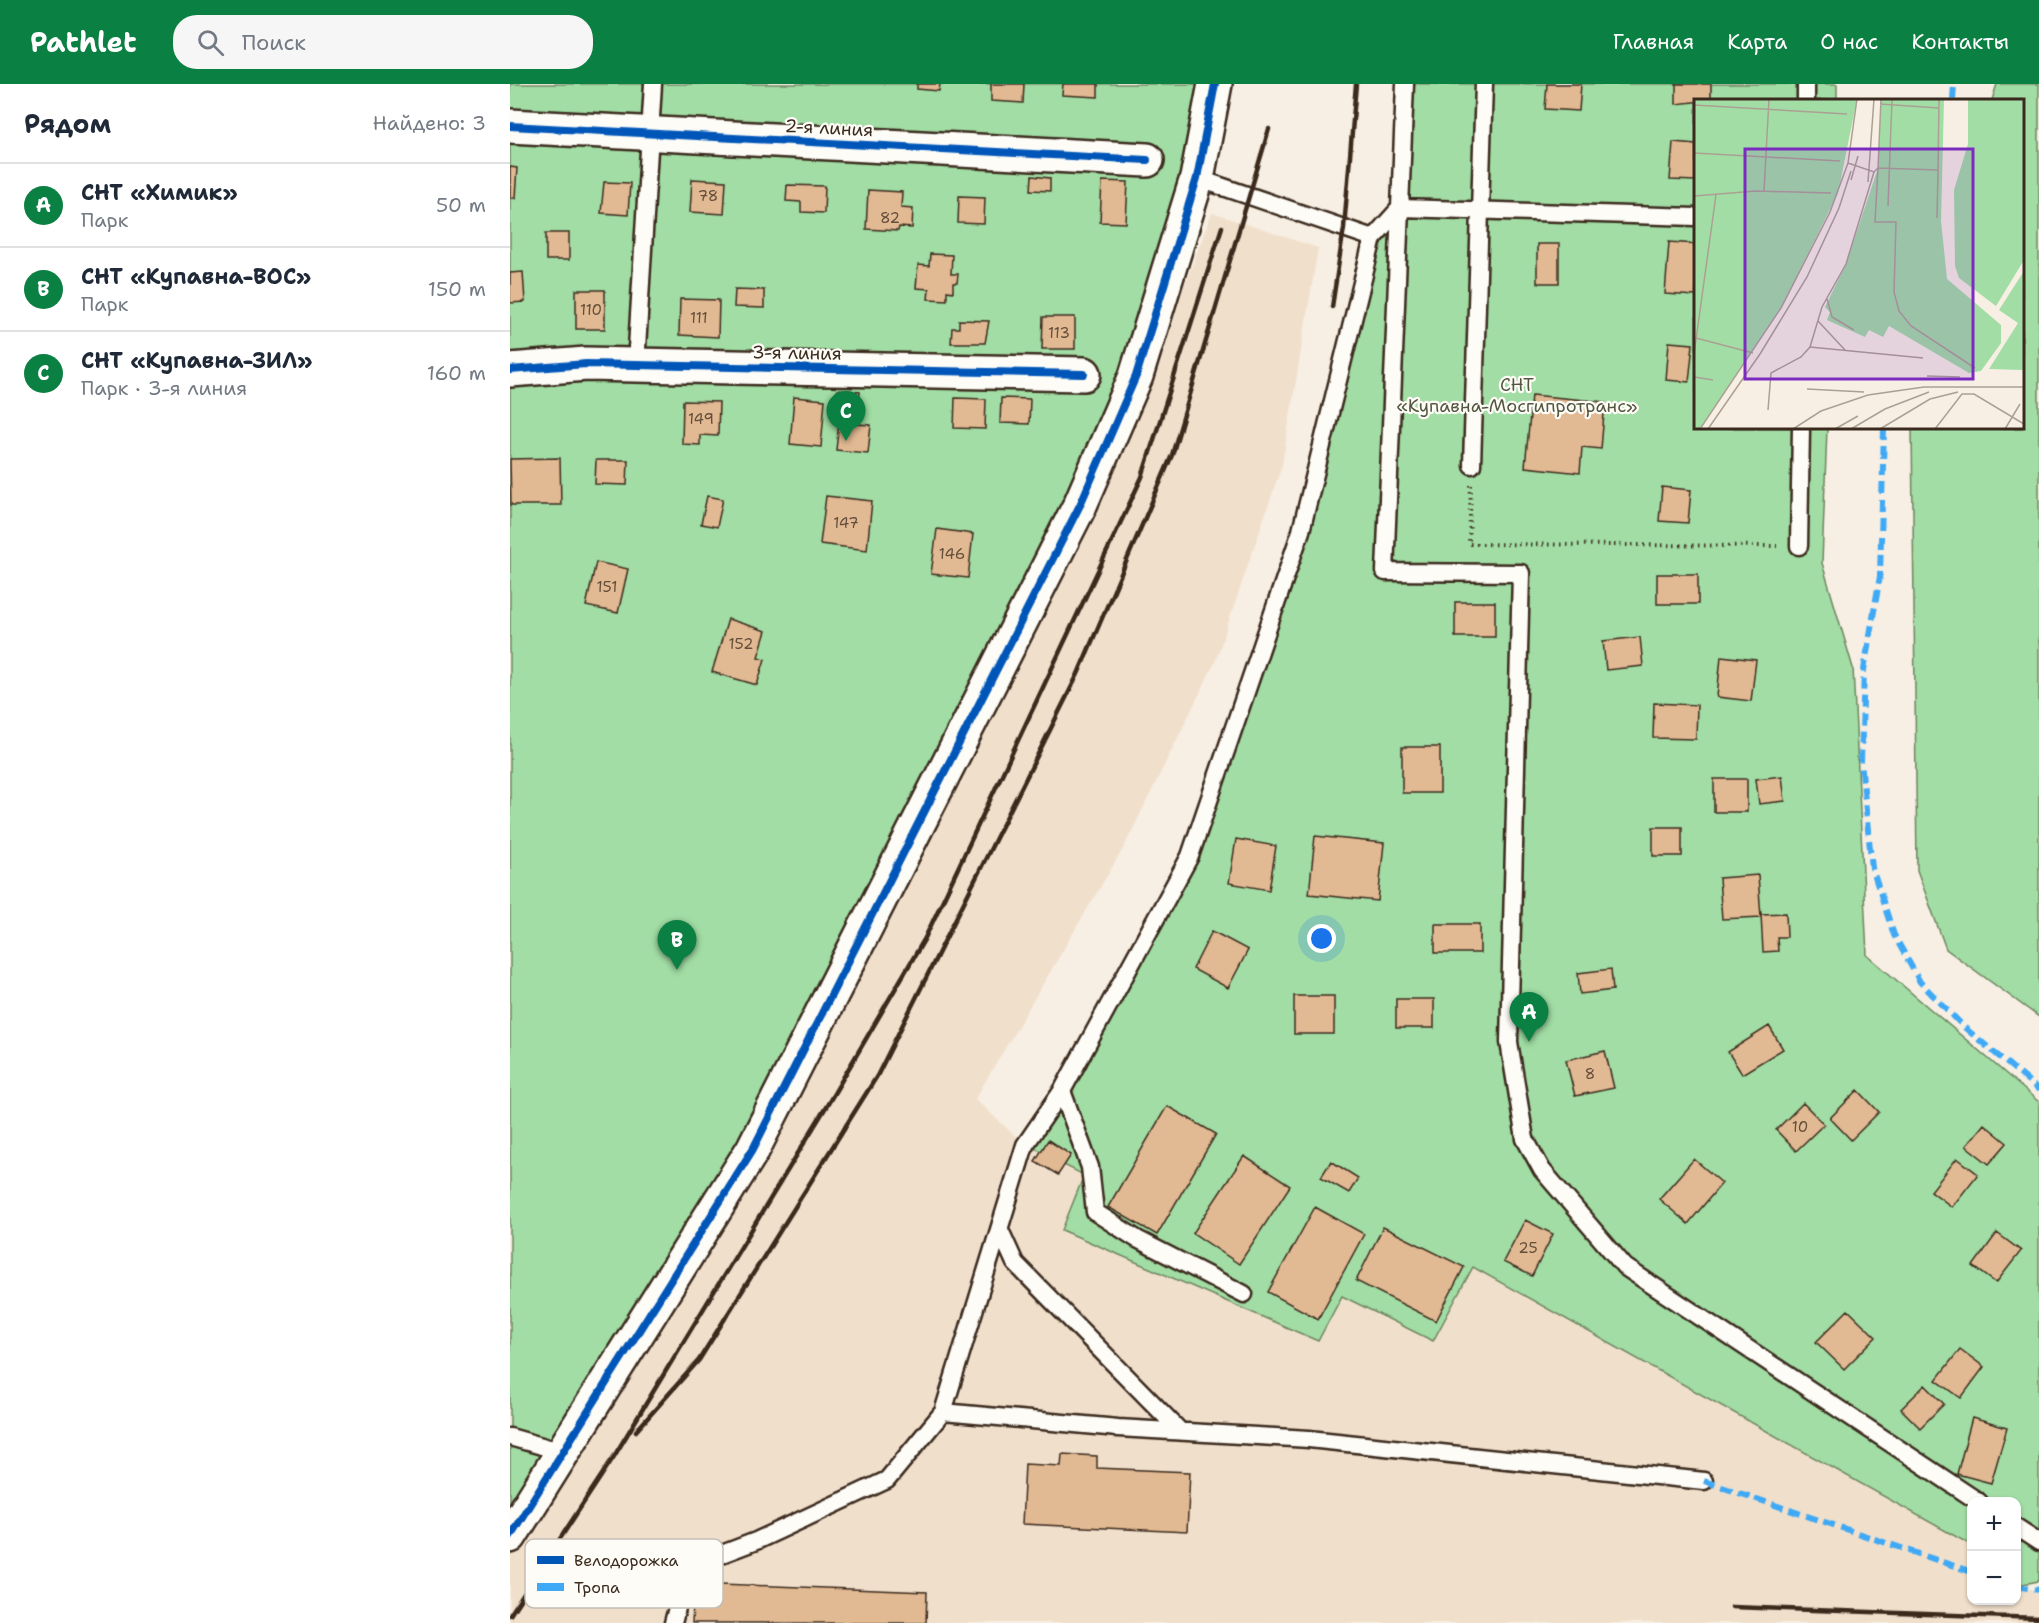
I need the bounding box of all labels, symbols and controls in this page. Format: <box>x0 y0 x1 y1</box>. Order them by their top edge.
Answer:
search box <box>173 15 593 69</box>
text: Pathlet <box>30 23 137 61</box>
icon: search <box>194 26 227 59</box>
text: Поиск <box>242 28 306 57</box>
text: Главная <box>1613 28 1694 56</box>
text: Карта <box>1727 28 1787 56</box>
text: О нас <box>1820 28 1878 56</box>
text: Контакты <box>1911 28 2009 56</box>
inset map <box>1694 99 2024 429</box>
text: Рядом <box>24 106 111 141</box>
text: Найдено: 3 <box>373 110 486 136</box>
street label: 2-я линия <box>784 114 874 142</box>
text: СНТ «Химик» <box>81 178 238 207</box>
house number: 78 <box>698 186 718 206</box>
text: A <box>36 192 51 218</box>
text: 50 m <box>436 192 486 218</box>
text: Парк <box>81 207 128 233</box>
house number: 82 <box>880 208 900 228</box>
text: СНТ «Купавна-ВОС» <box>81 262 311 291</box>
text: B <box>37 276 50 302</box>
text: 150 m <box>428 276 486 302</box>
text: Парк <box>81 291 128 317</box>
house number: 110 <box>580 300 602 320</box>
house number: 111 <box>690 308 708 328</box>
house number: 113 <box>1048 323 1070 343</box>
street label: 3-я линия <box>752 340 842 366</box>
text: СНТ «Купавна-ЗИЛ» <box>81 346 312 375</box>
text: C <box>37 360 50 386</box>
text: 160 m <box>427 360 486 386</box>
park label: СНТ «Купавна-Мосгипротранс» <box>1396 373 1638 418</box>
text: Парк · 3-я линия <box>81 375 247 401</box>
pin: C <box>826 392 866 441</box>
house number: 149 <box>688 409 714 429</box>
house number: 147 <box>833 513 859 533</box>
house number: 146 <box>939 544 965 564</box>
house number: 151 <box>597 577 617 597</box>
house number: 152 <box>729 634 753 654</box>
pin: B <box>658 920 696 970</box>
your location <box>1307 924 1336 953</box>
pin: A <box>1510 992 1548 1042</box>
house number: 8 <box>1585 1064 1595 1084</box>
house number: 10 <box>1792 1117 1808 1137</box>
house number: 25 <box>1518 1238 1538 1258</box>
map controls <box>1967 1497 2021 1605</box>
button: + <box>1967 1497 2021 1551</box>
legend <box>525 1539 723 1608</box>
text: Велодорожка <box>574 1550 679 1571</box>
button: − <box>1967 1551 2021 1605</box>
text: Тропа <box>574 1577 620 1598</box>

